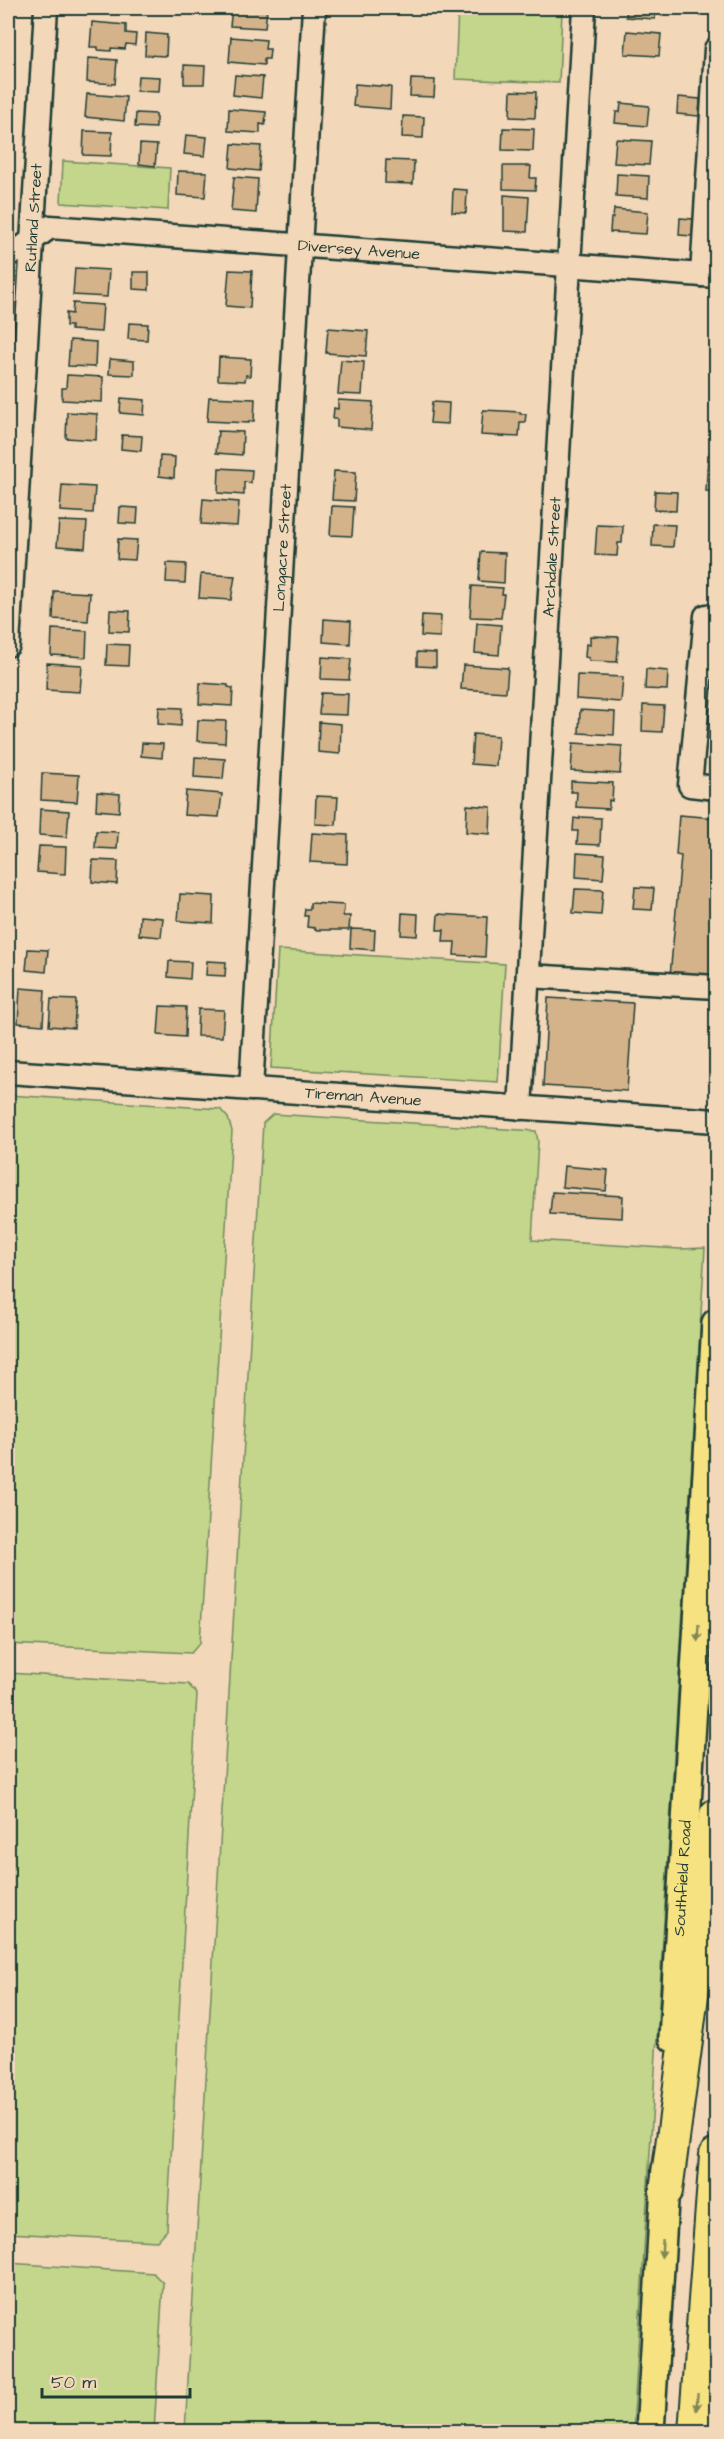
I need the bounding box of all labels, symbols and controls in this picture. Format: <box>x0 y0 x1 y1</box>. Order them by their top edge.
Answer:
street label: Rutland Street <box>19 162 48 273</box>
street label: Diversey Avenue <box>297 234 421 265</box>
street label: Longacre Street <box>268 483 297 612</box>
street label: Archdale Street <box>538 496 567 618</box>
street label: Tireman Avenue <box>304 1082 423 1112</box>
one-way arrow <box>693 1623 702 1642</box>
street label: Southfield Road <box>668 1820 697 1937</box>
one-way arrow <box>657 2240 667 2259</box>
scale bar <box>42 2361 190 2399</box>
text: 50 m <box>51 2370 96 2395</box>
one-way arrow <box>693 2392 702 2411</box>

